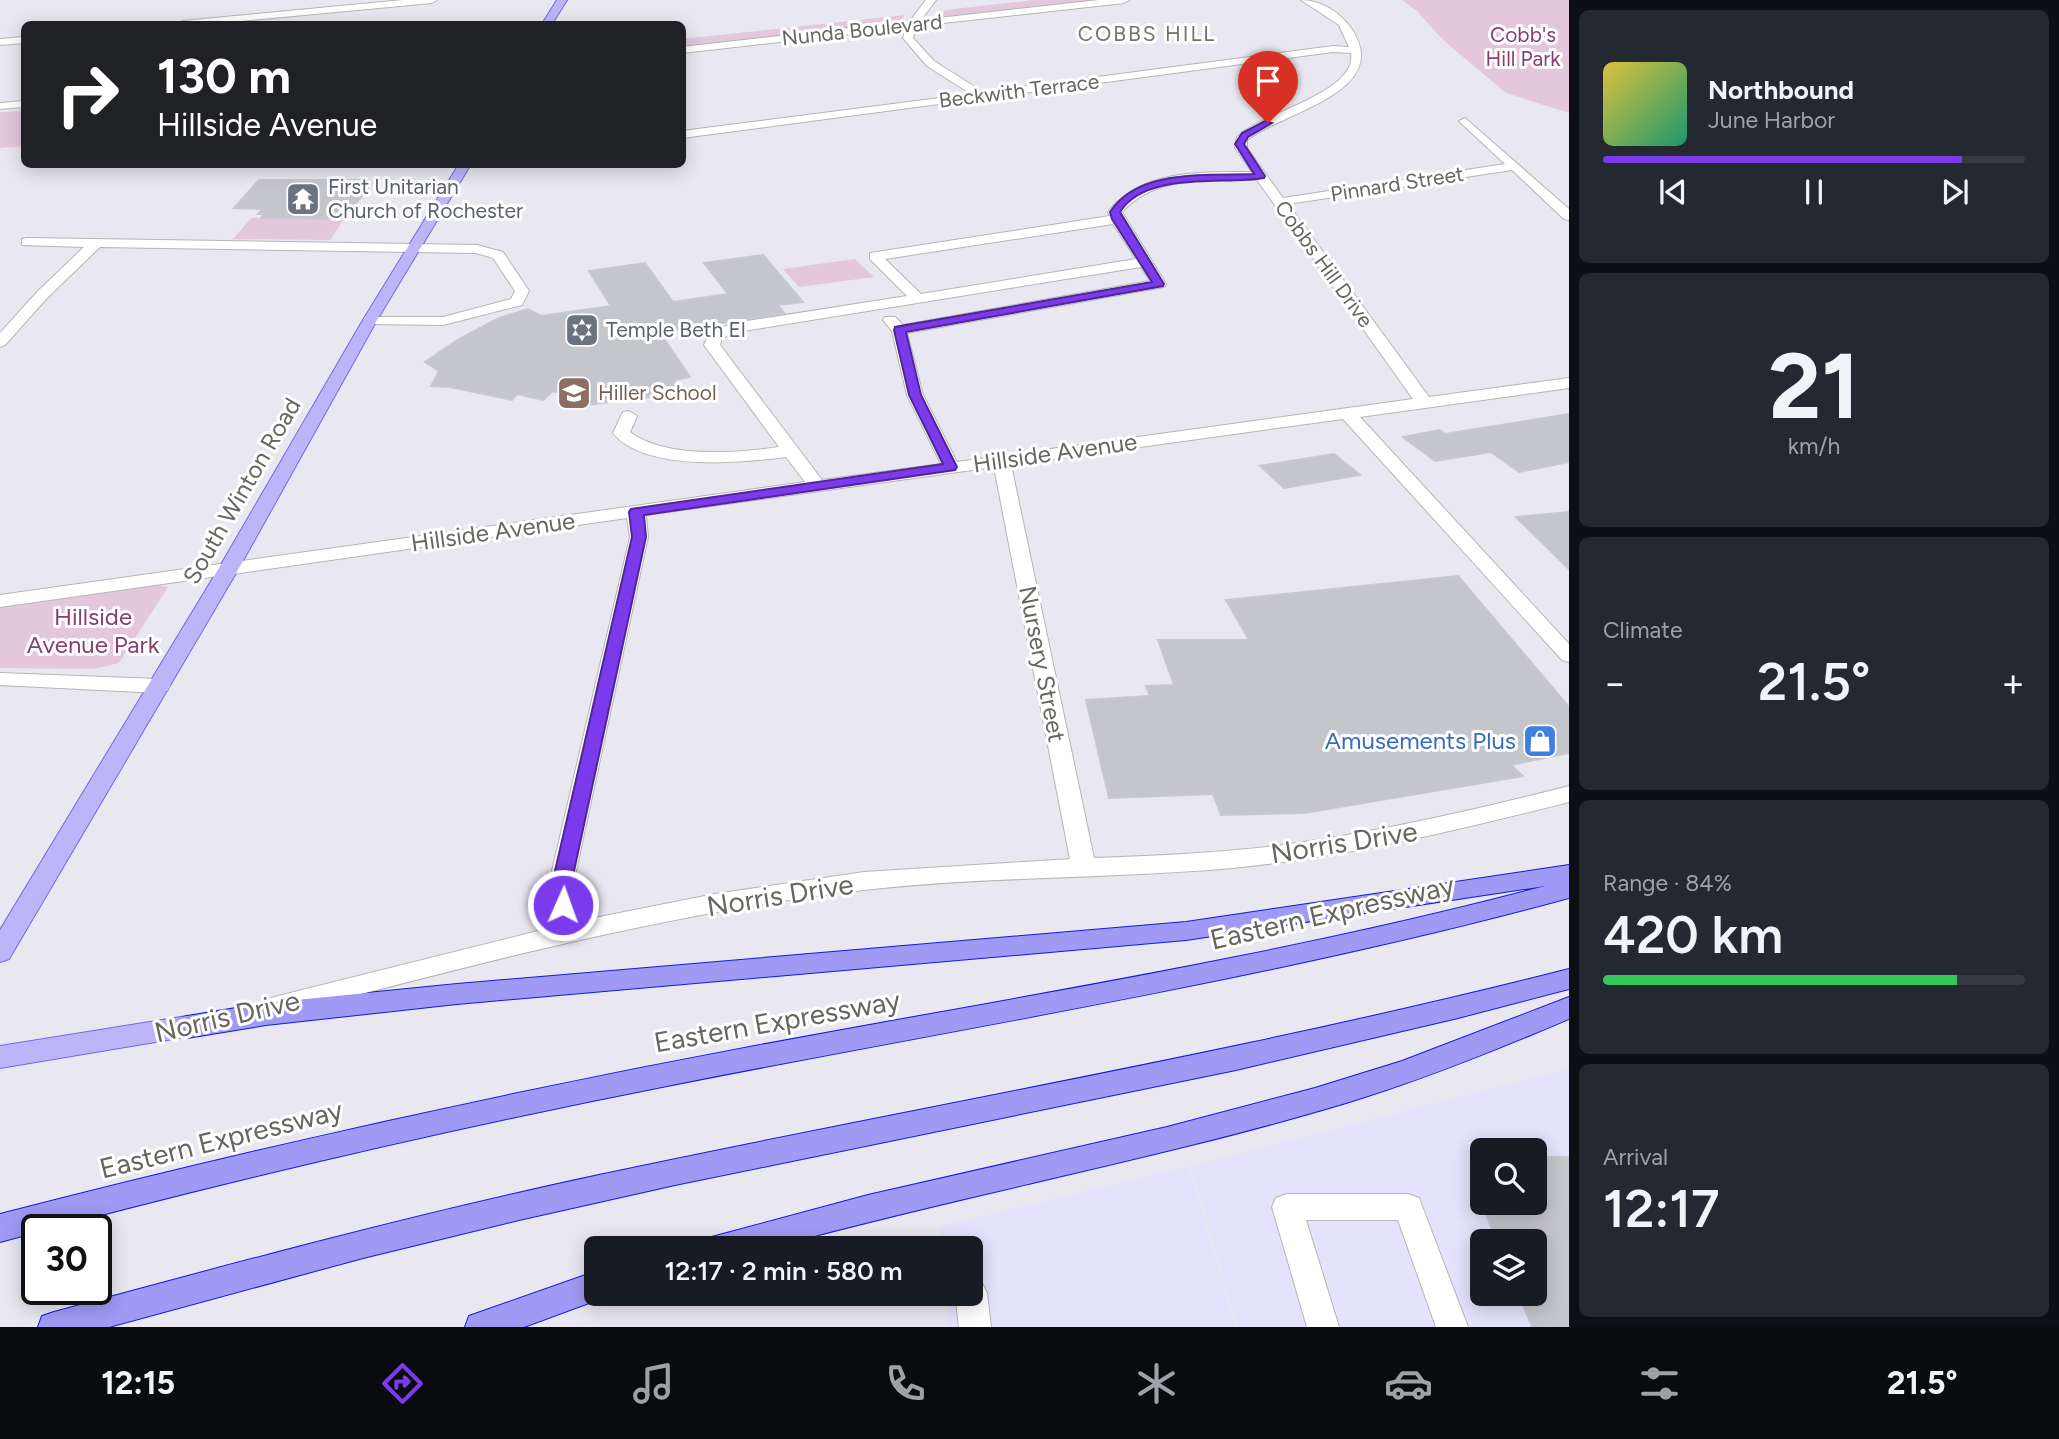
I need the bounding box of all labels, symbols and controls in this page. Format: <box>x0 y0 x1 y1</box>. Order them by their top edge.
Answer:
street label: Nunda Boulevard <box>780 9 943 50</box>
district label: COBBS HILL <box>1078 21 1216 46</box>
park label: Cobb's Hill Park <box>1485 22 1561 71</box>
text: 130 m <box>157 46 291 105</box>
icon: right <box>42 49 133 140</box>
pin <box>1238 51 1298 123</box>
icon: arrive <box>1249 62 1287 100</box>
street label: Beckwith Terrace <box>937 68 1101 113</box>
text: Northbound <box>1708 74 1854 106</box>
text: Hillside Avenue <box>157 106 377 144</box>
text: June Harbor <box>1708 106 1835 134</box>
street label: Pinnard Street <box>1329 161 1465 206</box>
icon: previous <box>1654 173 1692 211</box>
icon: pause <box>1795 173 1833 211</box>
icon: next <box>1936 173 1974 211</box>
place label: First Unitarian Church of Rochester <box>328 174 523 223</box>
temple icon: First Unitarian Church of Rochester <box>284 180 322 218</box>
street label: Cobbs Hill Drive <box>1270 195 1379 332</box>
synagogue icon: Temple Beth El <box>563 311 601 349</box>
place label: Temple Beth El <box>606 317 746 342</box>
text: 21 <box>1768 332 1860 441</box>
school or university icon: Hiller School <box>555 374 593 412</box>
place label: Hiller School <box>598 380 717 405</box>
street label: South Winton Road <box>177 393 307 589</box>
street label: Hillside Avenue <box>971 427 1139 478</box>
text: km/h <box>1788 432 1840 460</box>
street label: Hillside Avenue <box>409 506 577 557</box>
street label: Nursery Street <box>1013 583 1072 744</box>
park label: Hillside Avenue Park <box>27 602 160 659</box>
text: Climate <box>1603 616 1682 644</box>
text: 21.5° <box>1757 651 1871 713</box>
text: − <box>1603 660 1627 706</box>
text: + <box>2001 660 2025 706</box>
shop icon: Amusements Plus <box>1521 722 1559 760</box>
place label: Amusements Plus <box>1325 726 1516 755</box>
street label: Norris Drive <box>1268 814 1420 870</box>
street label: Norris Drive <box>704 867 856 923</box>
street label: Eastern Expressway <box>1207 867 1458 957</box>
position arrow <box>526 868 600 942</box>
text: Range · 84% <box>1603 869 1732 897</box>
text: 420 km <box>1603 904 1783 966</box>
street label: Norris Drive <box>151 983 303 1049</box>
street label: Eastern Expressway <box>651 983 903 1059</box>
street label: Eastern Expressway <box>96 1092 346 1186</box>
map controls <box>1470 1138 1547 1306</box>
button: search <box>1470 1138 1547 1215</box>
text: Arrival <box>1603 1143 1668 1171</box>
text: 12:17 <box>1603 1178 1719 1240</box>
speed limit sign: 30 <box>21 1214 112 1305</box>
button: layers <box>1470 1229 1547 1306</box>
text: 12:17 · 2 min · 580 m <box>665 1255 902 1287</box>
icon: directions <box>378 1359 427 1408</box>
icon: music <box>629 1359 678 1408</box>
icon: phone <box>881 1359 930 1408</box>
icon: climate <box>1132 1359 1181 1408</box>
icon: car <box>1384 1359 1433 1408</box>
icon: filters <box>1635 1359 1684 1408</box>
text: 12:15 <box>101 1364 175 1402</box>
text: 21.5° <box>1887 1364 1958 1402</box>

